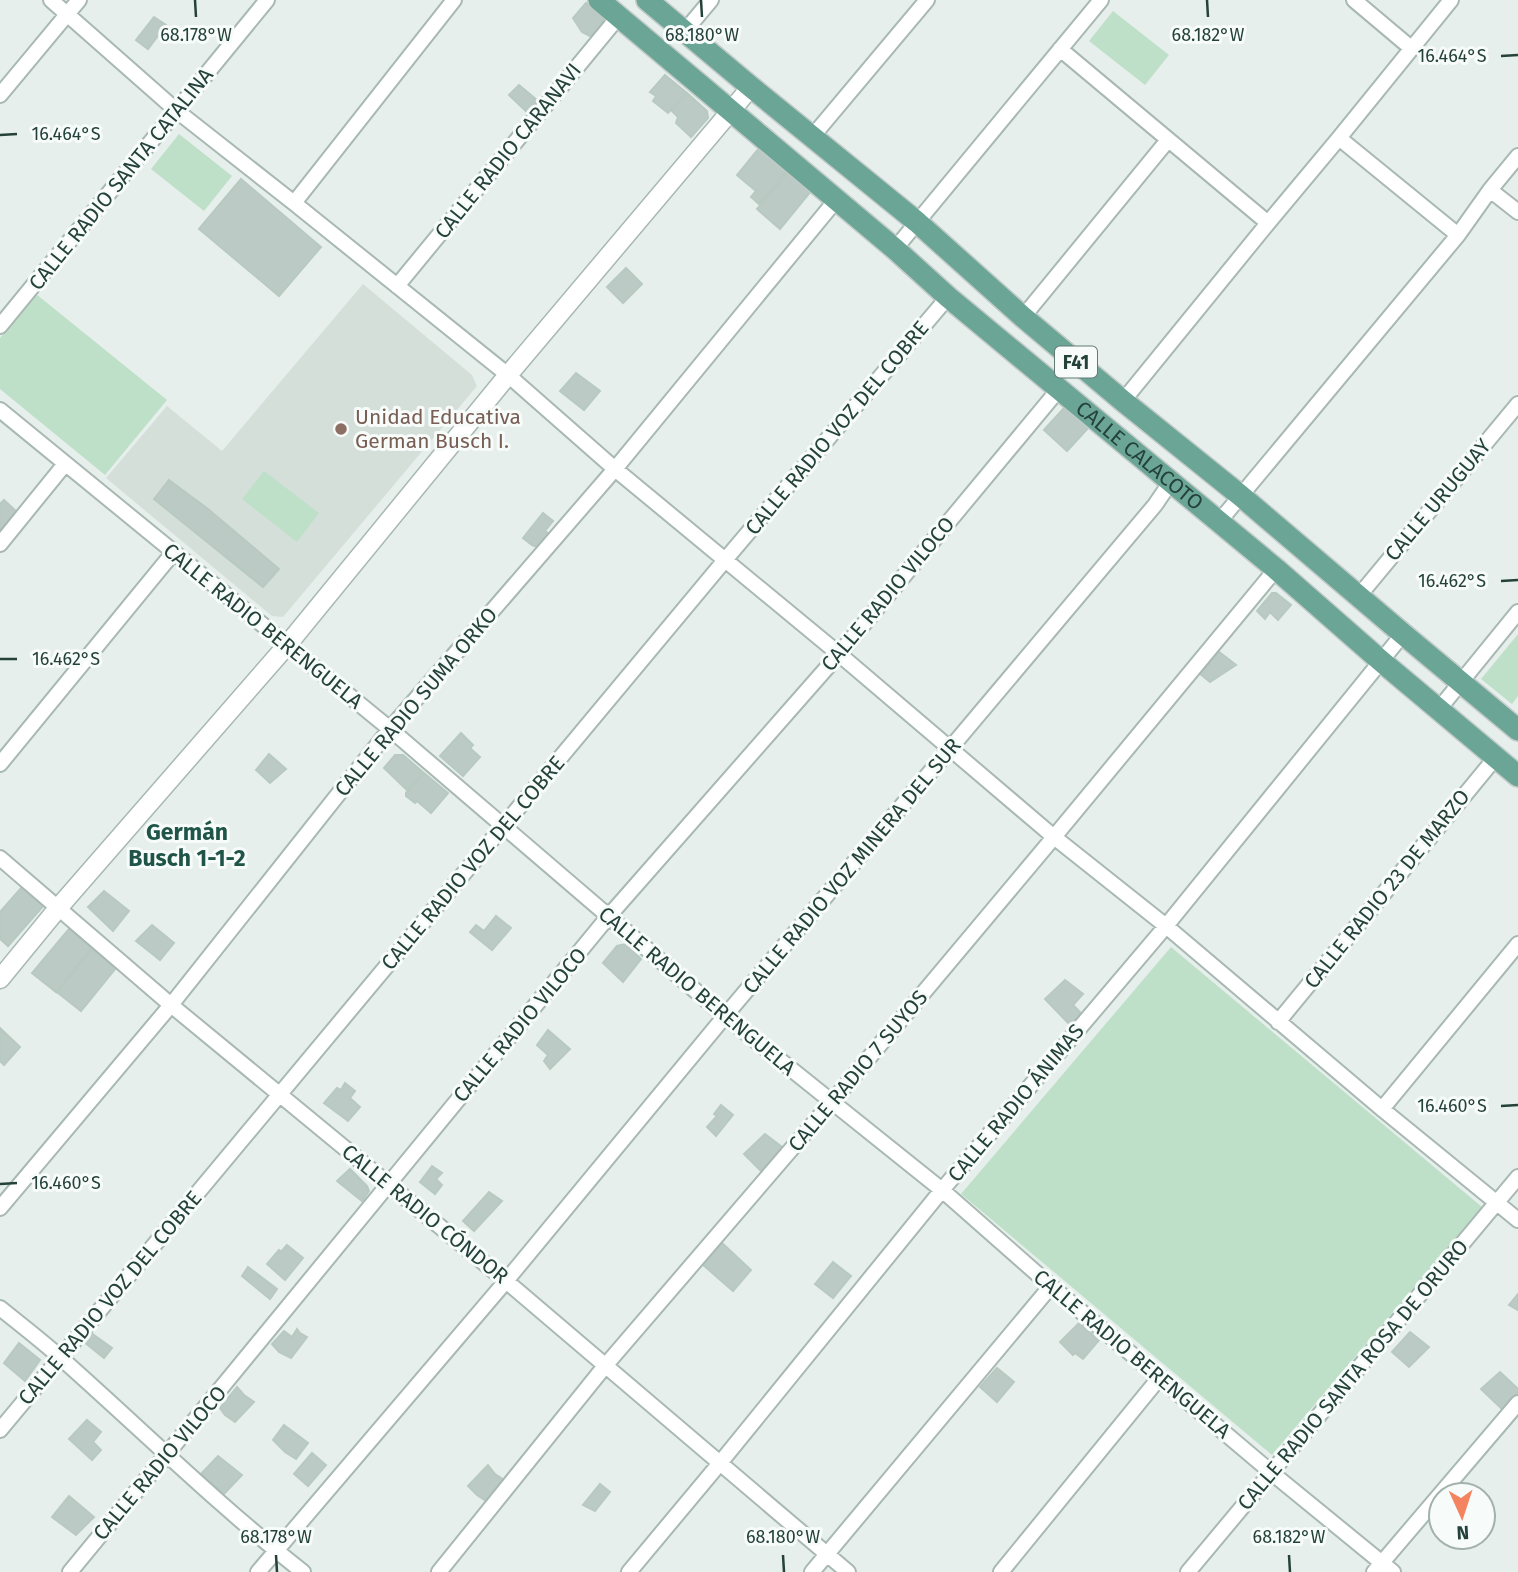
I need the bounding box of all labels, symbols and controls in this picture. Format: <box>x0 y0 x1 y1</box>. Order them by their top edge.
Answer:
text: 68.178°W <box>160 24 232 46</box>
text: 68.180°W <box>665 24 739 46</box>
text: 68.182°W <box>1172 24 1245 46</box>
text: 16.464°S <box>1417 45 1487 67</box>
street label: CALLE RADIO CARANAVI <box>429 58 587 244</box>
street label: CALLE RADIO SANTA CATALINA <box>23 62 219 296</box>
text: 16.464°S <box>31 123 101 145</box>
street label: CALLE RADIO VOZ DEL COBRE <box>740 316 934 540</box>
road number: F41 <box>1055 346 1097 378</box>
street label: CALLE CALACOTO <box>1071 395 1208 516</box>
place label: Unidad Educativa German Busch I. <box>355 404 521 454</box>
marker: Unidad Educativa German Busch I. <box>333 421 349 437</box>
street label: CALLE URUGUAY <box>1379 433 1497 566</box>
street label: CALLE RADIO VILOCO <box>816 511 960 677</box>
street label: CALLE RADIO BERENGUELA <box>158 537 368 715</box>
text: 16.462°S <box>1418 570 1486 592</box>
street label: CALLE RADIO SUMA ORKO <box>329 602 503 802</box>
text: 16.462°S <box>32 648 100 670</box>
street label: CALLE RADIO VOZ MINERA DEL SUR <box>737 733 967 999</box>
street label: CALLE RADIO VOZ DEL COBRE <box>376 751 570 975</box>
street label: CALLE RADIO 23 DE MARZO <box>1299 784 1475 994</box>
district label: Germán Busch 1-1-2 <box>128 818 246 872</box>
street label: CALLE RADIO BERENGUELA <box>593 901 801 1081</box>
street label: CALLE RADIO VILOCO <box>448 942 592 1108</box>
street label: CALLE RADIO 7 SUYOS <box>783 985 933 1157</box>
street label: CALLE RADIO ÁNIMAS <box>942 1019 1090 1187</box>
text: 16.460°S <box>1417 1095 1487 1117</box>
street label: CALLE RADIO CÓNDOR <box>336 1139 514 1289</box>
text: 16.460°S <box>31 1172 101 1194</box>
street label: CALLE RADIO VOZ DEL COBRE <box>13 1186 207 1410</box>
street label: CALLE RADIO SANTA ROSA DE ORURO <box>1232 1234 1474 1516</box>
street label: CALLE RADIO BERENGUELA <box>1028 1264 1236 1444</box>
street label: CALLE RADIO VILOCO <box>88 1380 232 1546</box>
north arrow <box>1427 1481 1497 1551</box>
text: N <box>1456 1521 1470 1544</box>
text: 68.178°W <box>240 1526 312 1548</box>
text: 68.180°W <box>746 1526 820 1548</box>
text: 68.182°W <box>1253 1526 1326 1548</box>

